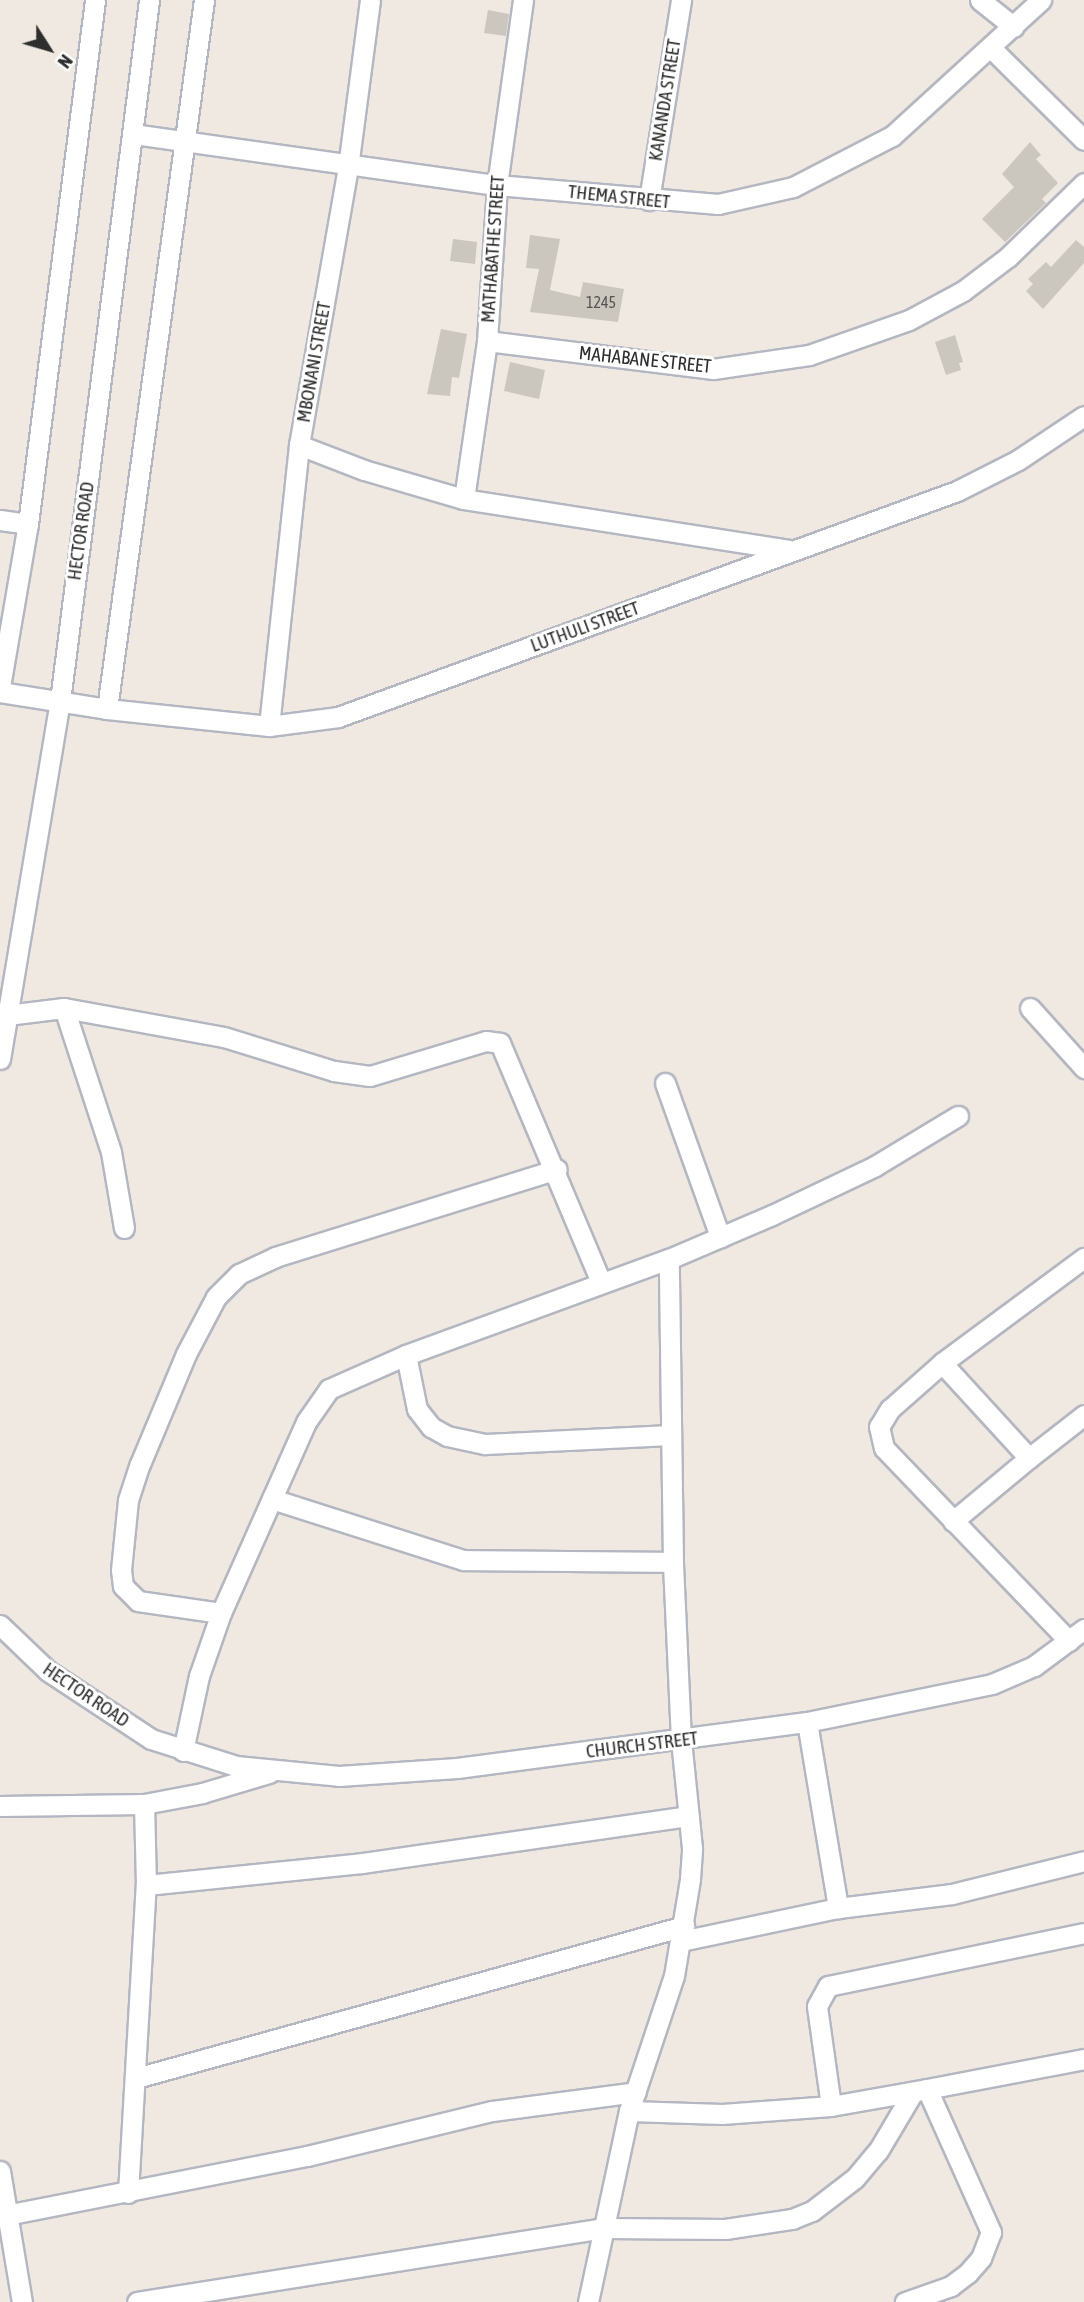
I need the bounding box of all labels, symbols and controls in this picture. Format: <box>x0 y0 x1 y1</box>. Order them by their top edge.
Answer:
north arrow <box>14 14 84 84</box>
street label: KANANDA STREET <box>644 37 686 163</box>
text: N <box>54 51 78 73</box>
street label: MATHABATHE STREET <box>476 174 510 324</box>
street label: THEMA STREET <box>567 180 671 214</box>
house number: 1245 <box>586 292 616 312</box>
street label: MBONANI STREET <box>292 300 336 424</box>
street label: MAHABANE STREET <box>578 342 712 378</box>
street label: HECTOR ROAD <box>63 480 99 582</box>
street label: LUTHULI STREET <box>527 597 643 657</box>
street label: HECTOR ROAD <box>39 1658 133 1732</box>
street label: CHURCH STREET <box>585 1727 699 1763</box>

